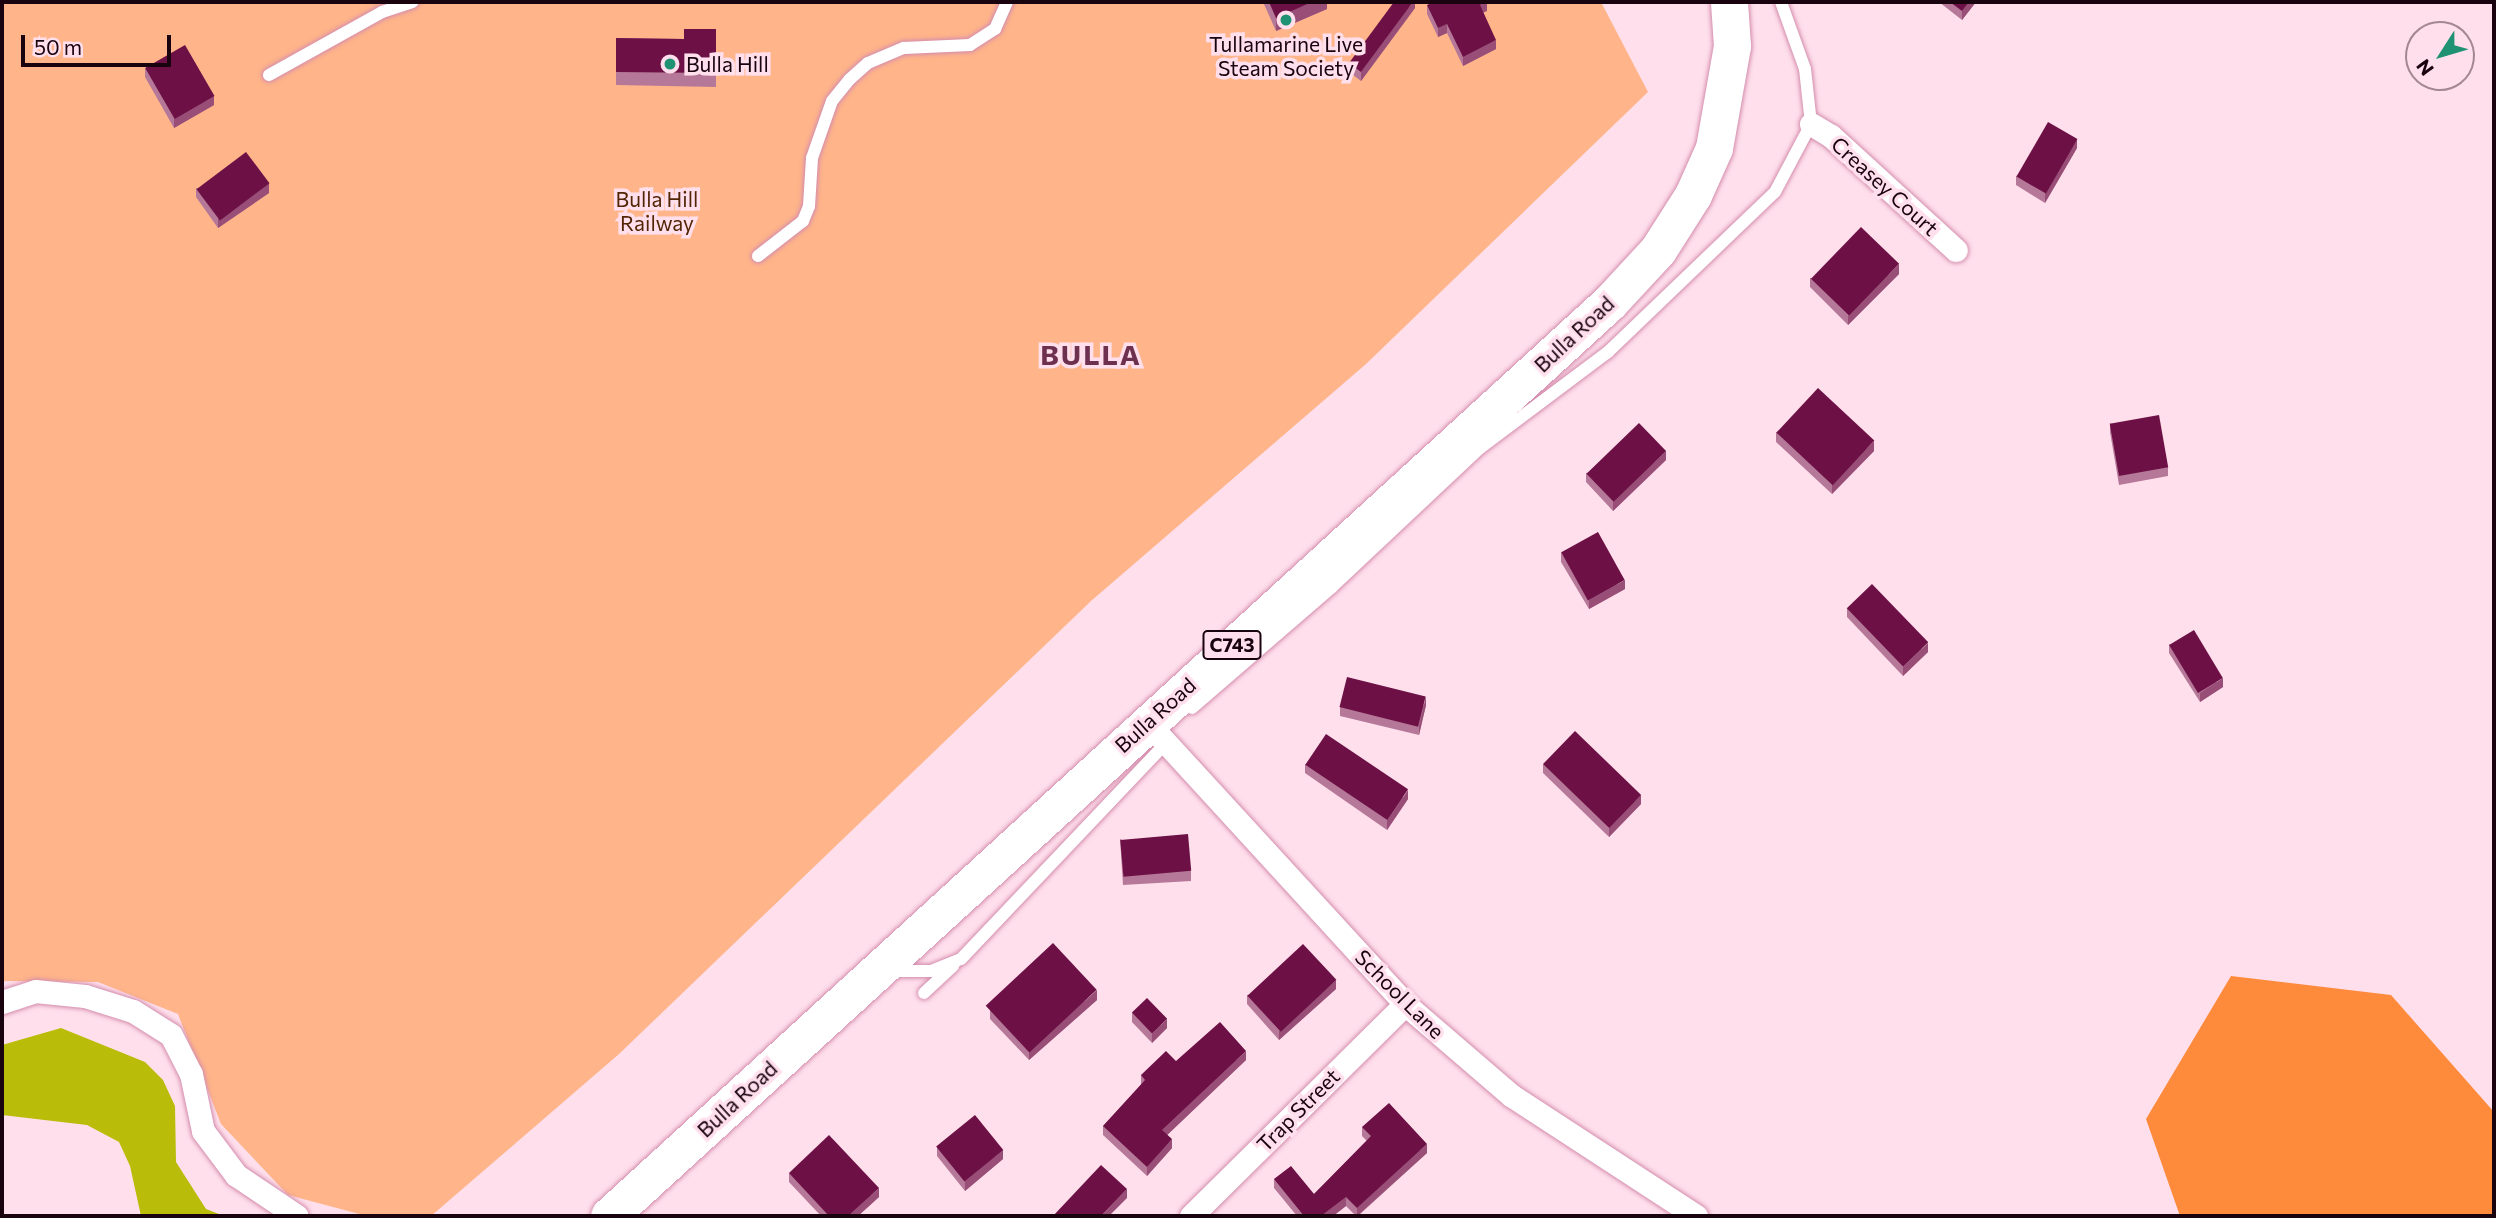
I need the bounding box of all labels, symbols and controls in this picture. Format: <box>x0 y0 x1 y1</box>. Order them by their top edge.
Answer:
marker: Tullamarine Live Steam Society <box>1278 12 1294 28</box>
scale bar <box>24 21 175 65</box>
north arrow <box>2405 21 2475 91</box>
place label: Tullamarine Live Steam Society <box>1209 31 1363 81</box>
text: 50 m <box>34 34 82 59</box>
place label: Bulla Hill <box>686 51 769 77</box>
marker: Bulla Hill <box>660 54 680 74</box>
text: N <box>2411 55 2438 80</box>
street label: Creasey Court <box>1826 131 1944 241</box>
park label: Bulla Hill Railway <box>616 186 698 236</box>
street label: Bulla Road <box>1529 291 1619 377</box>
district label: BULLA <box>1041 337 1141 371</box>
road number: C743 <box>1202 630 1262 660</box>
street label: Bulla Road <box>1109 672 1201 758</box>
street label: School Lane <box>1350 944 1450 1044</box>
street label: Bulla Road <box>692 1056 782 1142</box>
street label: Trap Street <box>1251 1063 1345 1157</box>

